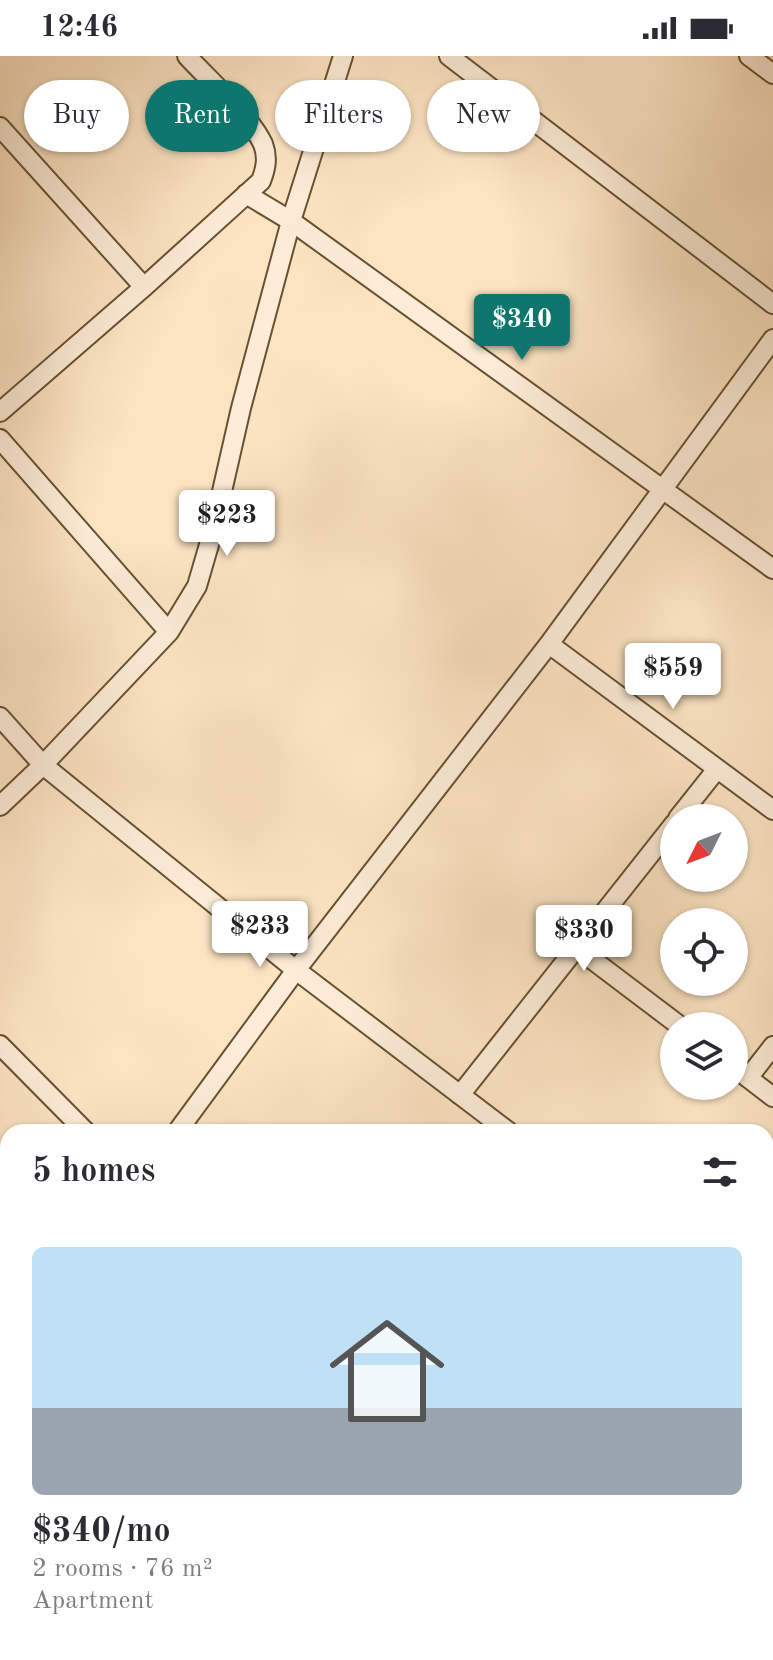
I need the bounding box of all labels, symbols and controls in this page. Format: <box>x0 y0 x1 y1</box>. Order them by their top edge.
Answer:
text: 12:46 <box>40 13 118 43</box>
chip: Buy <box>24 80 129 152</box>
chip: Rent <box>145 80 259 152</box>
chip: Filters <box>275 80 411 152</box>
chip: New <box>427 80 540 152</box>
pin: $340 <box>475 294 569 362</box>
text: $340 <box>492 307 552 333</box>
pin: $223 <box>180 490 274 558</box>
text: $223 <box>197 503 257 529</box>
pin: $559 <box>626 643 720 711</box>
text: $559 <box>643 656 703 682</box>
north arrow <box>660 804 748 892</box>
map controls <box>660 804 748 1100</box>
pin: $233 <box>213 901 307 969</box>
pin: $330 <box>537 905 631 973</box>
button: locate <box>660 908 748 996</box>
text: $233 <box>230 914 290 940</box>
text: $330 <box>554 918 614 944</box>
button: layers <box>660 1012 748 1100</box>
icon: filters <box>698 1150 742 1194</box>
text: 5 homes <box>32 1155 155 1189</box>
icon: home <box>315 1299 459 1443</box>
text: $340/mo <box>32 1515 171 1549</box>
text: 2 rooms · 76 m² <box>32 1556 213 1582</box>
text: Apartment <box>32 1588 154 1614</box>

